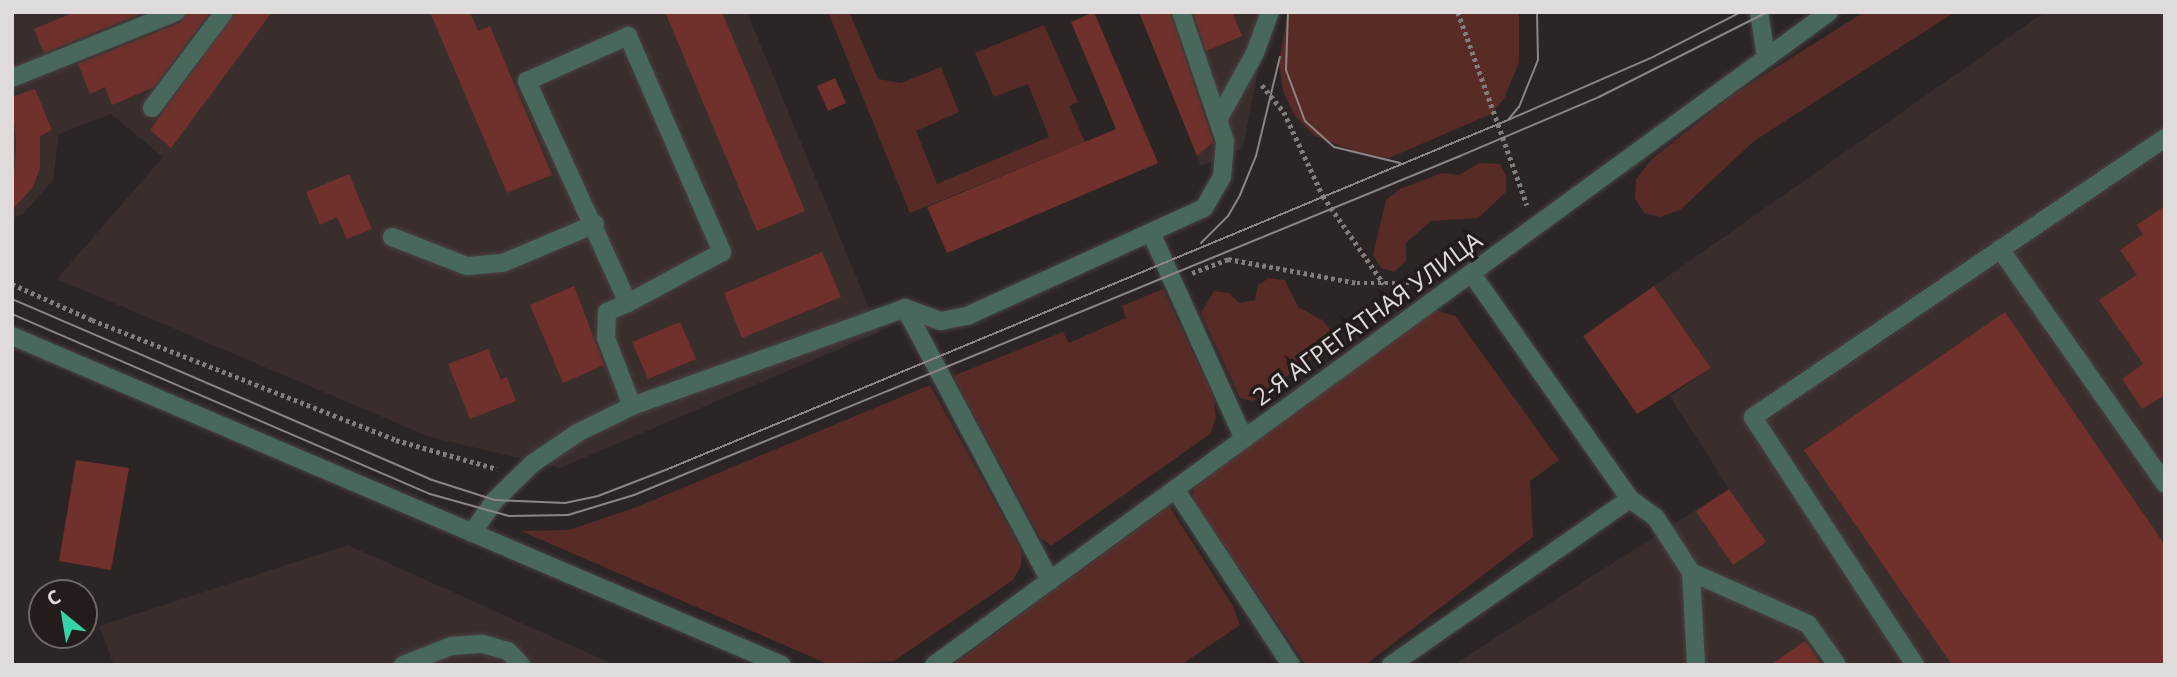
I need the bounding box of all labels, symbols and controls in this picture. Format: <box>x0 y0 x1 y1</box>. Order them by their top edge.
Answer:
street label: 2-Я АГРЕГАТНАЯ УЛИЦА <box>1247 225 1487 411</box>
north arrow <box>28 579 98 649</box>
text: С <box>42 583 65 612</box>

